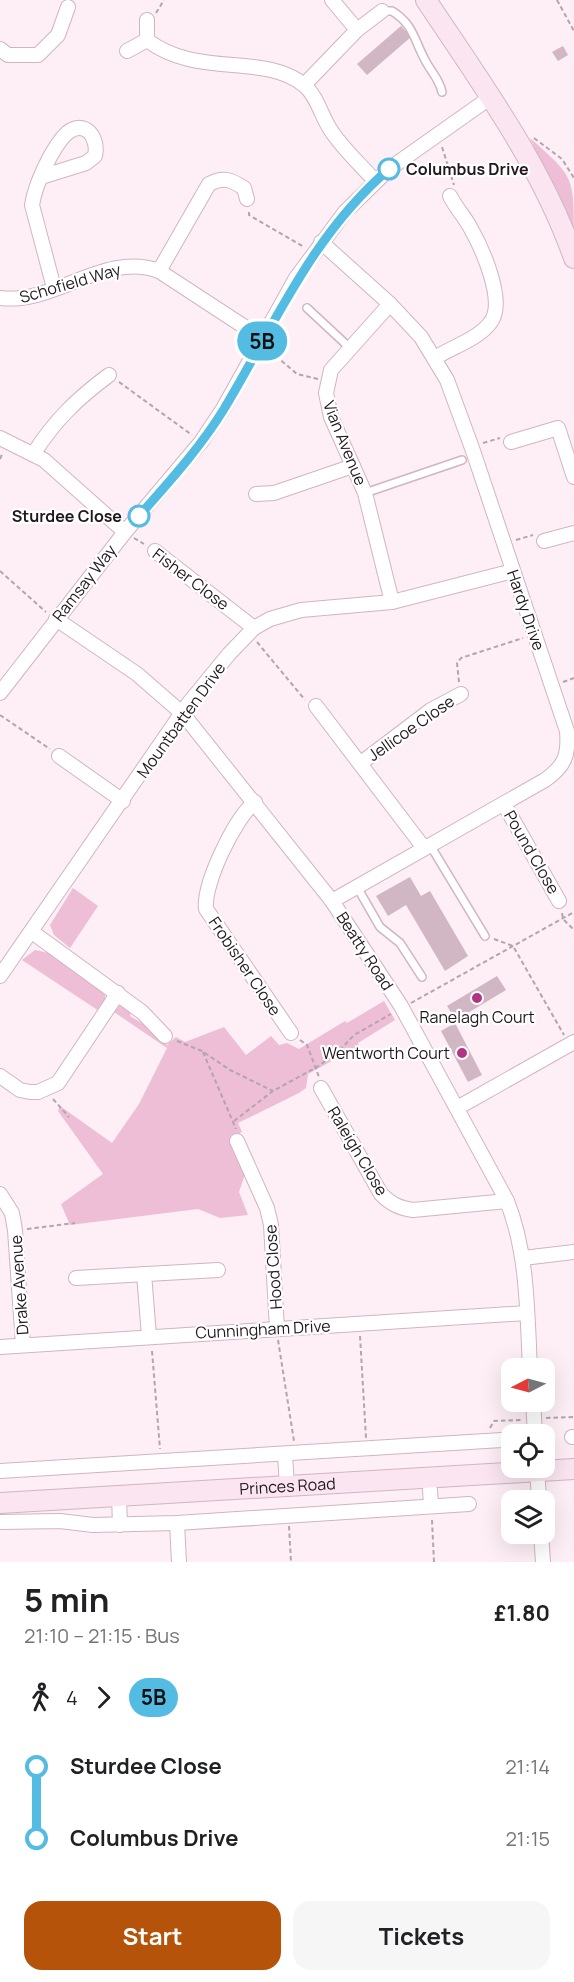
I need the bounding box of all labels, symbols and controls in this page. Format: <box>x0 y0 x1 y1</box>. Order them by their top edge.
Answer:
marker: Columbus Drive <box>378 158 400 180</box>
place label: Columbus Drive <box>406 158 529 180</box>
street label: Schofield Way <box>17 258 124 308</box>
line badge: 5B <box>235 322 289 360</box>
text: 5B <box>249 327 275 355</box>
street label: Vian Avenue <box>318 397 372 489</box>
place label: Sturdee Close <box>12 505 122 527</box>
marker: Sturdee Close <box>128 505 150 527</box>
street label: Ramsay Way <box>47 540 121 626</box>
street label: Fisher Close <box>148 543 234 615</box>
street label: Hardy Drive <box>502 567 550 653</box>
street label: Mountbatten Drive <box>132 658 230 782</box>
street label: Jellicoe Close <box>363 690 459 766</box>
street label: Pound Close <box>499 806 565 898</box>
street label: Beatty Road <box>331 908 399 994</box>
street label: Frobisher Close <box>204 912 286 1020</box>
marker: Ranelagh Court <box>470 991 484 1005</box>
place label: Ranelagh Court <box>419 1006 535 1028</box>
place label: Wentworth Court <box>322 1042 450 1064</box>
marker: Wentworth Court <box>455 1046 469 1060</box>
street label: Raleigh Close <box>323 1102 393 1200</box>
street label: Hood Close <box>259 1224 287 1310</box>
street label: Drake Avenue <box>5 1234 33 1336</box>
street label: Cunningham Drive <box>195 1314 331 1344</box>
north arrow <box>501 1358 555 1412</box>
map controls <box>501 1358 555 1544</box>
button: locate <box>501 1424 555 1478</box>
street label: Princes Road <box>239 1472 336 1500</box>
button: layers <box>501 1490 555 1544</box>
text: 5 min <box>24 1577 110 1622</box>
text: £1.80 <box>494 1598 550 1628</box>
text: 21:10 – 21:15 · Bus <box>24 1622 180 1649</box>
icon: walk <box>24 1681 57 1714</box>
icon: forward <box>87 1681 120 1714</box>
text: 5B <box>141 1683 166 1711</box>
text: 4 <box>66 1684 78 1711</box>
text: Sturdee Close <box>70 1751 222 1781</box>
text: 21:14 <box>505 1753 550 1780</box>
text: Columbus Drive <box>70 1823 239 1853</box>
text: 21:15 <box>505 1825 550 1852</box>
button: Start <box>24 1901 281 1970</box>
button: Tickets <box>293 1901 550 1970</box>

